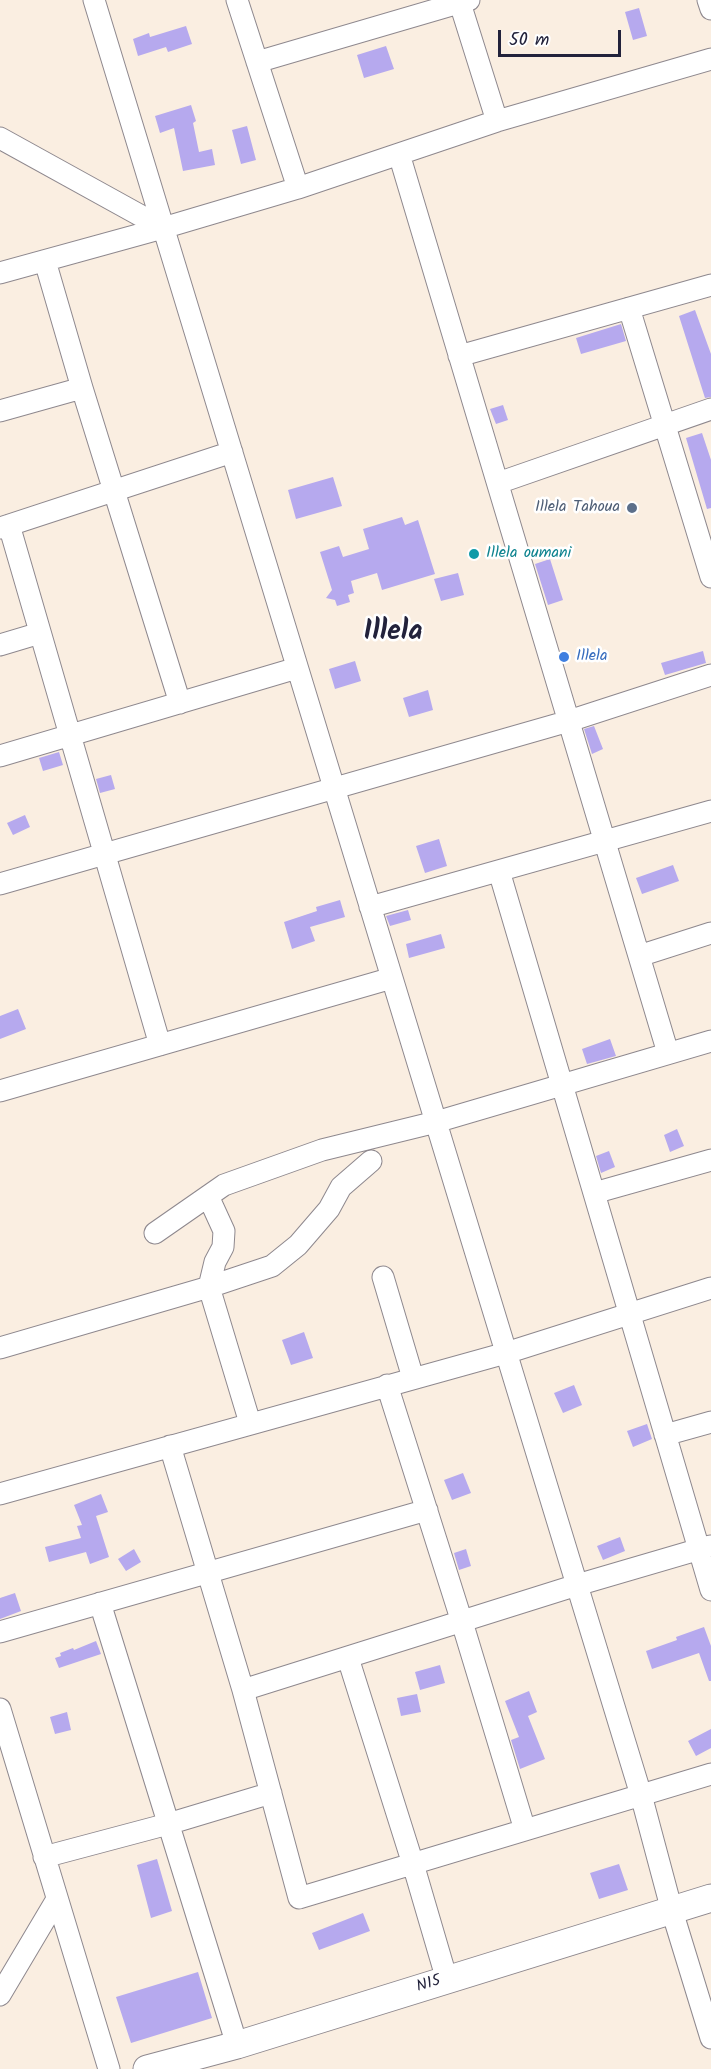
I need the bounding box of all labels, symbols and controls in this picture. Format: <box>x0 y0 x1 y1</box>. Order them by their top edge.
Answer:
scale bar <box>501 18 624 56</box>
text: 50 m <box>509 26 549 55</box>
place label: Illela Tahoua <box>535 498 620 518</box>
marker: Illela Tahoua <box>625 501 639 515</box>
place label: Illela oumani <box>486 544 571 564</box>
marker: Illela oumani <box>467 547 481 561</box>
district label: Illela <box>364 617 422 651</box>
place label: Illela <box>576 647 607 667</box>
marker: Illela <box>557 650 571 664</box>
street label: N15 <box>415 1972 443 1998</box>

